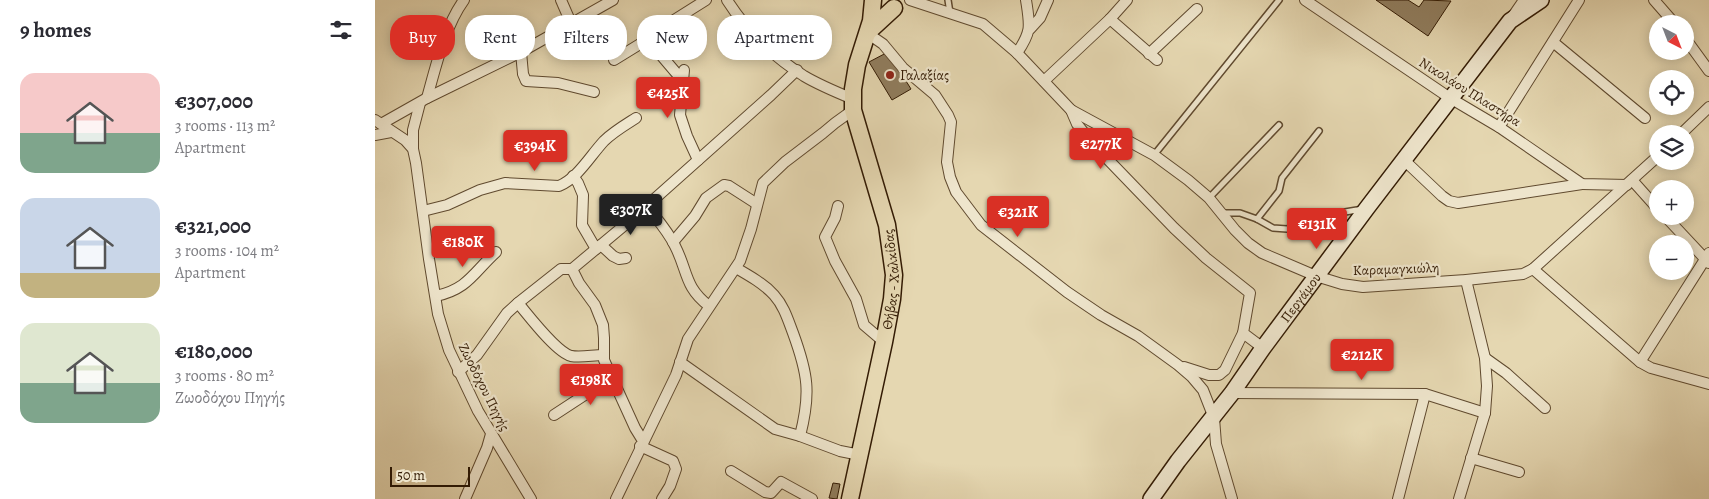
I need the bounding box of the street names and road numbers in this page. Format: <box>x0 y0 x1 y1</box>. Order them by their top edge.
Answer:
street label: Νικολάου Πλαστήρα <box>1415 53 1525 131</box>
street label: Θήβας - Χαλκίδας <box>877 228 904 331</box>
street label: Καραμαγκιώλη <box>1352 258 1440 280</box>
street label: Περγάμου <box>1276 269 1325 326</box>
street label: Ζωοδόχου Πηγής <box>454 340 514 434</box>

